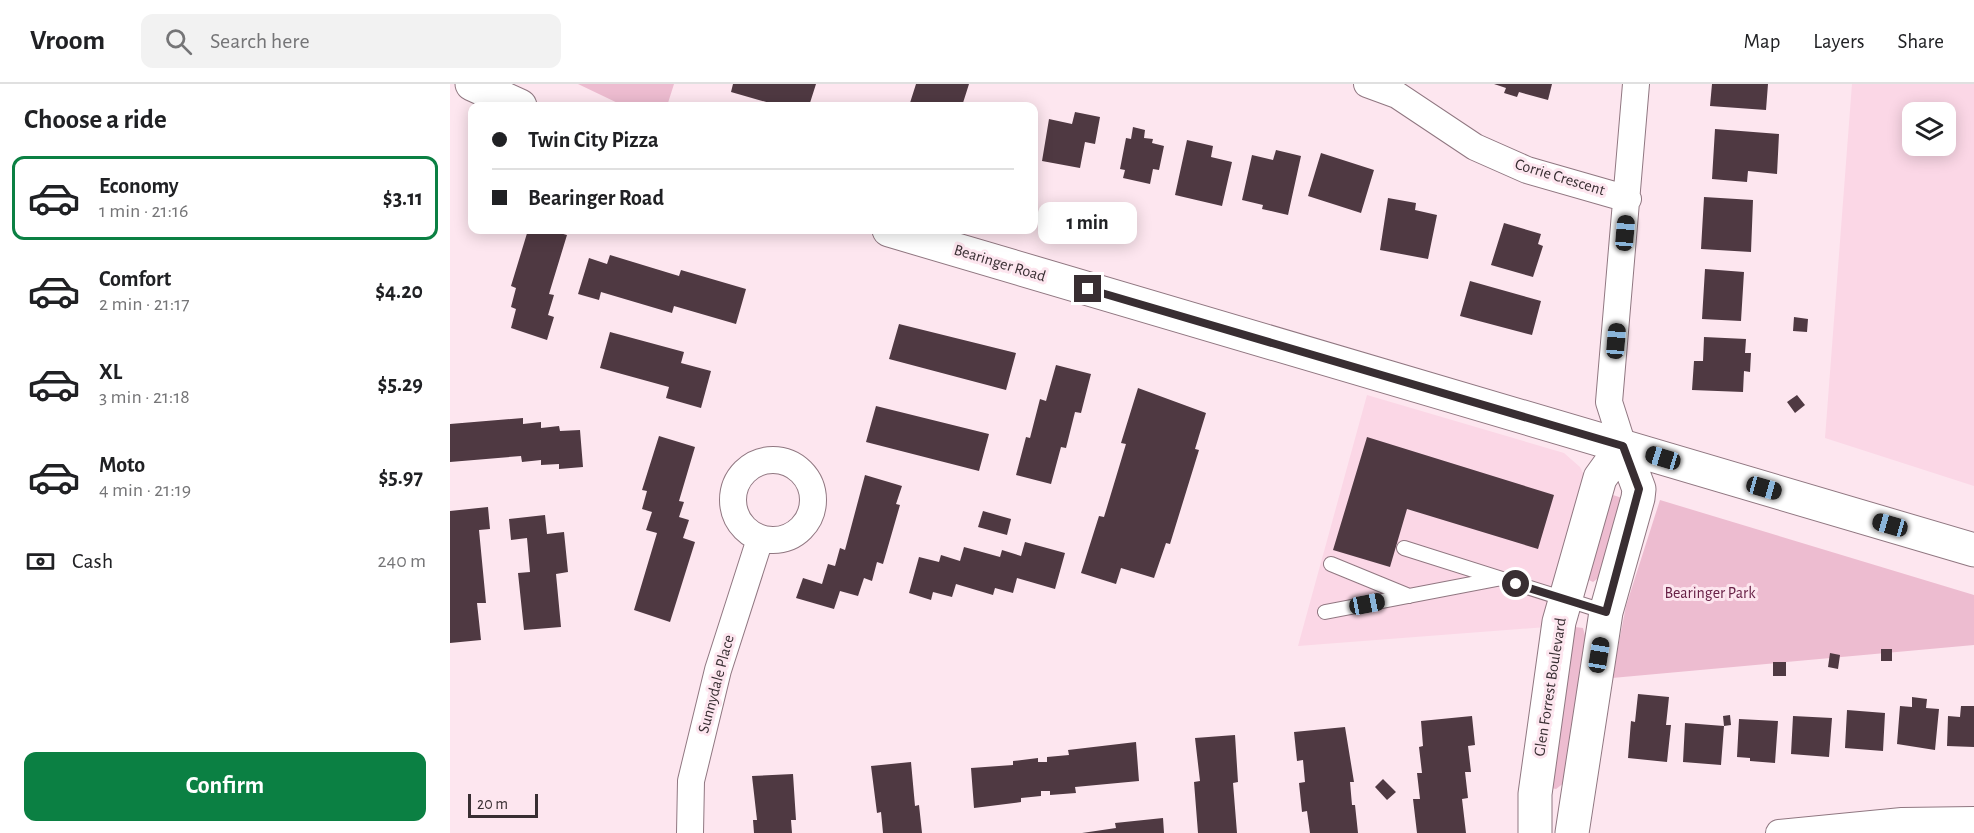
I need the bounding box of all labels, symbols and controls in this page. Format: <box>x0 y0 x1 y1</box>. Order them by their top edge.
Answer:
search box <box>141 14 561 68</box>
icon: search <box>162 25 195 58</box>
text: Vroom <box>30 27 105 55</box>
text: Search here <box>210 30 310 52</box>
text: Map <box>1744 31 1780 52</box>
text: Layers <box>1813 31 1864 52</box>
text: Share <box>1897 31 1944 52</box>
map controls <box>1902 102 1956 156</box>
button: layers <box>1902 102 1956 156</box>
text: Choose a ride <box>24 106 167 133</box>
text: Twin City Pizza <box>528 129 659 151</box>
street label: Corrie Crescent <box>1513 156 1607 198</box>
icon: car <box>27 171 81 225</box>
text: Economy <box>99 175 179 197</box>
text: $3.11 <box>383 187 423 209</box>
text: Bearinger Road <box>528 187 664 209</box>
text: 1 min · 21:16 <box>99 201 188 221</box>
callout: 1 min <box>1038 202 1138 244</box>
text: 1 min <box>1066 213 1109 233</box>
car <box>1614 214 1636 252</box>
street label: Bearinger Road <box>952 241 1048 285</box>
icon: car <box>27 264 81 318</box>
text: Comfort <box>99 268 171 290</box>
route end <box>1074 275 1101 302</box>
text: $4.20 <box>375 280 423 302</box>
text: 2 min · 21:17 <box>99 294 190 314</box>
car <box>1605 322 1627 360</box>
icon: car <box>27 357 81 411</box>
text: XL <box>99 361 122 383</box>
text: $5.29 <box>378 373 423 395</box>
text: 3 min · 21:18 <box>99 387 190 407</box>
car <box>1643 444 1683 472</box>
icon: car <box>27 450 81 504</box>
text: Moto <box>99 454 145 476</box>
text: $5.97 <box>378 466 423 488</box>
car <box>1744 474 1784 502</box>
text: 4 min · 21:19 <box>99 480 191 500</box>
car <box>1870 511 1910 539</box>
icon: cash <box>24 545 57 578</box>
text: Cash <box>72 550 113 572</box>
text: 240 m <box>377 551 426 571</box>
route start <box>1502 570 1529 597</box>
park label: Bearinger Park <box>1665 585 1756 601</box>
car <box>1348 592 1386 616</box>
street label: Glen Forrest Boulevard <box>1531 617 1569 757</box>
street label: Sunnydale Place <box>695 633 738 735</box>
car <box>1587 636 1611 674</box>
button: Confirm <box>24 752 426 821</box>
scale bar <box>468 791 538 818</box>
text: 20 m <box>477 796 508 812</box>

